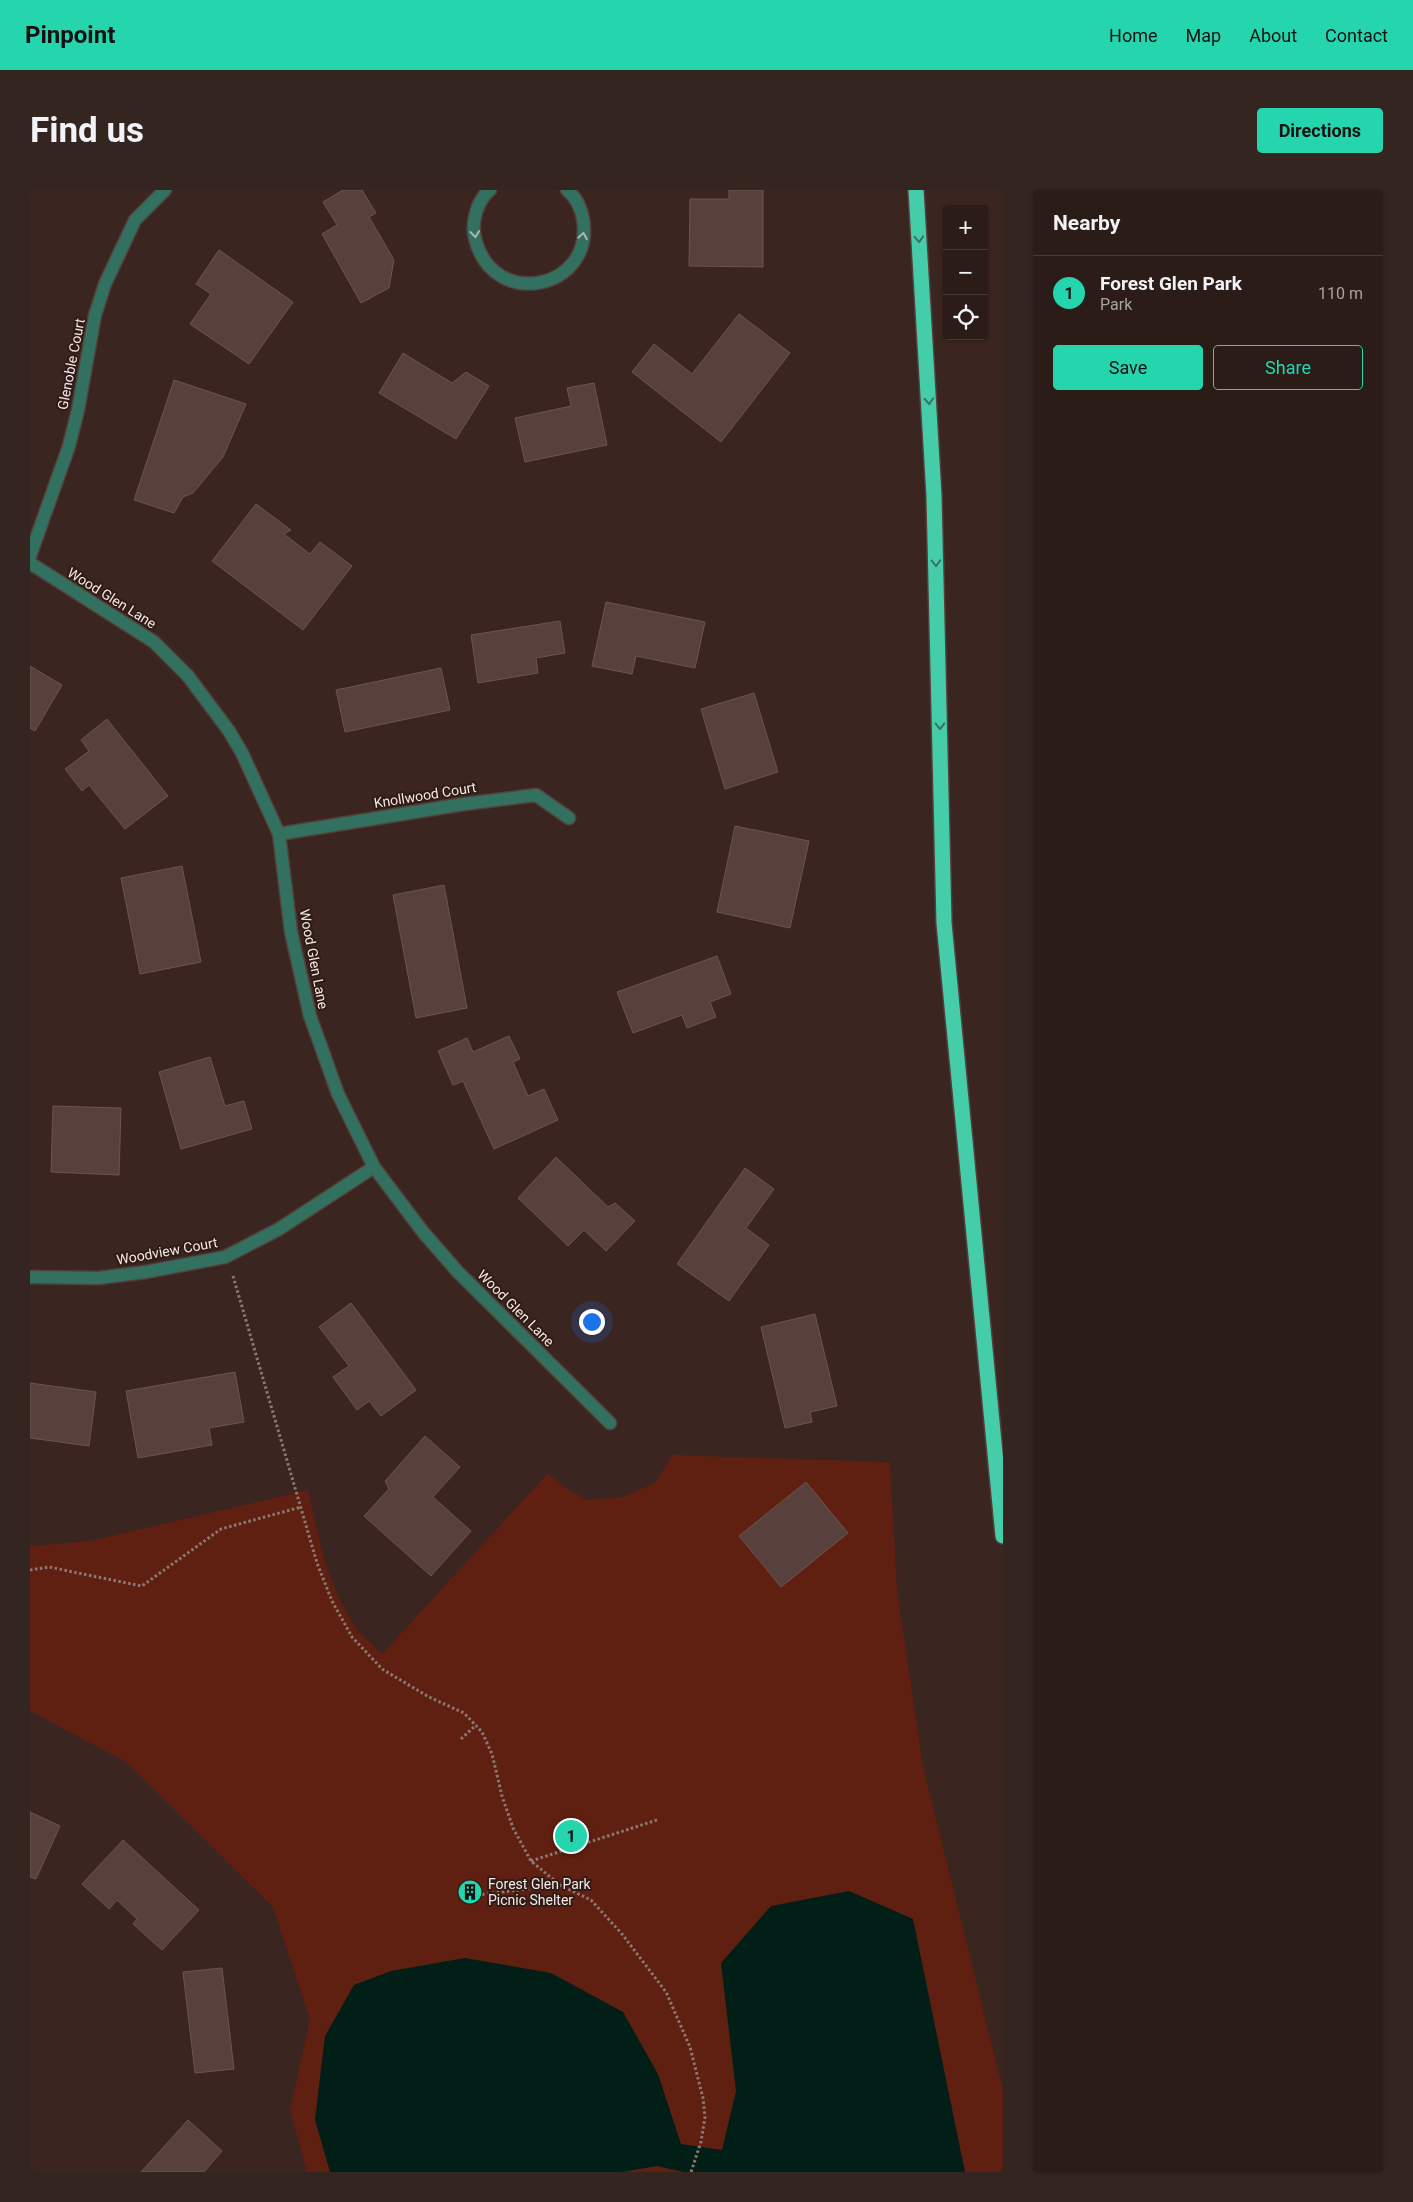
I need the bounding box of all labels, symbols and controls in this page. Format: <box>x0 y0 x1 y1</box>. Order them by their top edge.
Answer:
text: Pinpoint <box>25 21 115 49</box>
text: Home <box>1109 25 1158 46</box>
text: Map <box>1186 25 1221 46</box>
text: About <box>1249 25 1297 46</box>
text: Contact <box>1325 25 1388 46</box>
button: Directions <box>1257 108 1383 153</box>
text: Find us <box>30 110 144 151</box>
map controls <box>943 205 988 340</box>
button: + <box>943 205 988 250</box>
text: Nearby <box>1053 211 1120 235</box>
one-way arrow <box>469 230 480 238</box>
one-way arrow <box>578 232 588 241</box>
one-way arrow <box>914 235 925 243</box>
button: − <box>943 250 988 295</box>
text: Forest Glen Park <box>1100 272 1242 295</box>
text: 1 <box>1064 284 1074 303</box>
text: 110 m <box>1318 284 1363 303</box>
button: locate <box>943 295 988 340</box>
text: Park <box>1100 295 1132 314</box>
street label: Glenoble Court <box>54 317 88 411</box>
button: Save <box>1053 345 1203 390</box>
button: Share <box>1213 345 1363 390</box>
one-way arrow <box>923 397 934 405</box>
one-way arrow <box>930 559 941 567</box>
street label: Wood Glen Lane <box>65 564 159 632</box>
one-way arrow <box>934 722 945 730</box>
street label: Knollwood Court <box>373 779 478 811</box>
street label: Wood Glen Lane <box>296 908 332 1010</box>
street label: Woodview Court <box>115 1234 219 1268</box>
street label: Wood Glen Lane <box>474 1266 558 1350</box>
your location <box>579 1309 605 1335</box>
pin: 1 <box>555 1817 587 1855</box>
place label: Forest Glen Park Picnic Shelter <box>488 1876 592 1908</box>
building icon: Forest Glen Park Picnic Shelter <box>457 1879 483 1905</box>

